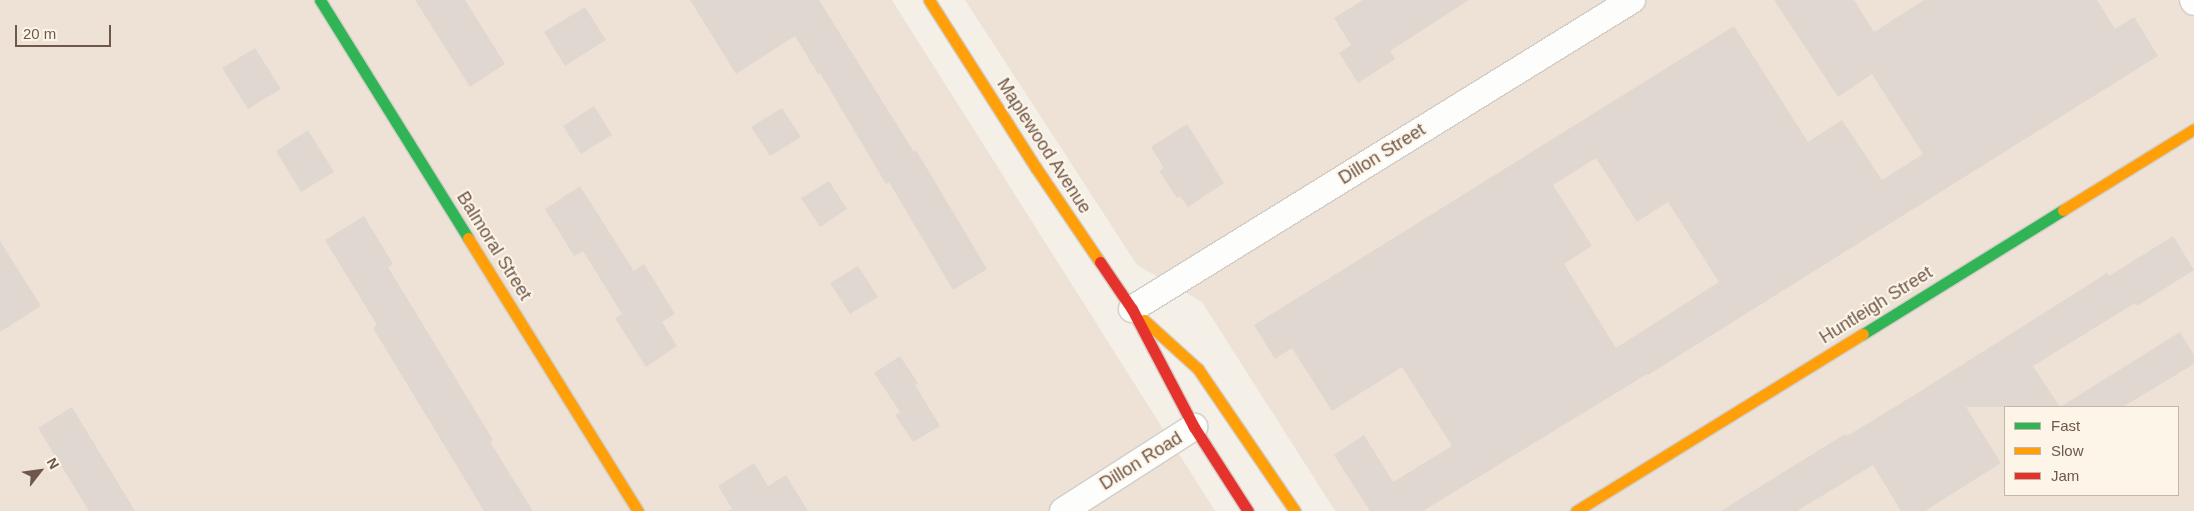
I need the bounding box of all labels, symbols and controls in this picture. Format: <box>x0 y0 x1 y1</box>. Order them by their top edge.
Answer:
scale bar <box>18 15 114 47</box>
text: 20 m <box>23 25 56 42</box>
street label: Maplewood Avenue <box>992 74 1096 218</box>
street label: Dillon Street <box>1335 119 1429 189</box>
street label: Balmoral Street <box>452 188 536 304</box>
street label: Huntleigh Street <box>1816 262 1936 348</box>
legend <box>2004 406 2179 496</box>
text: Fast <box>2051 417 2080 434</box>
street label: Dillon Road <box>1096 427 1186 495</box>
text: Slow <box>2051 442 2084 459</box>
north arrow <box>15 446 65 496</box>
text: N <box>44 455 62 472</box>
text: Jam <box>2051 467 2079 484</box>

